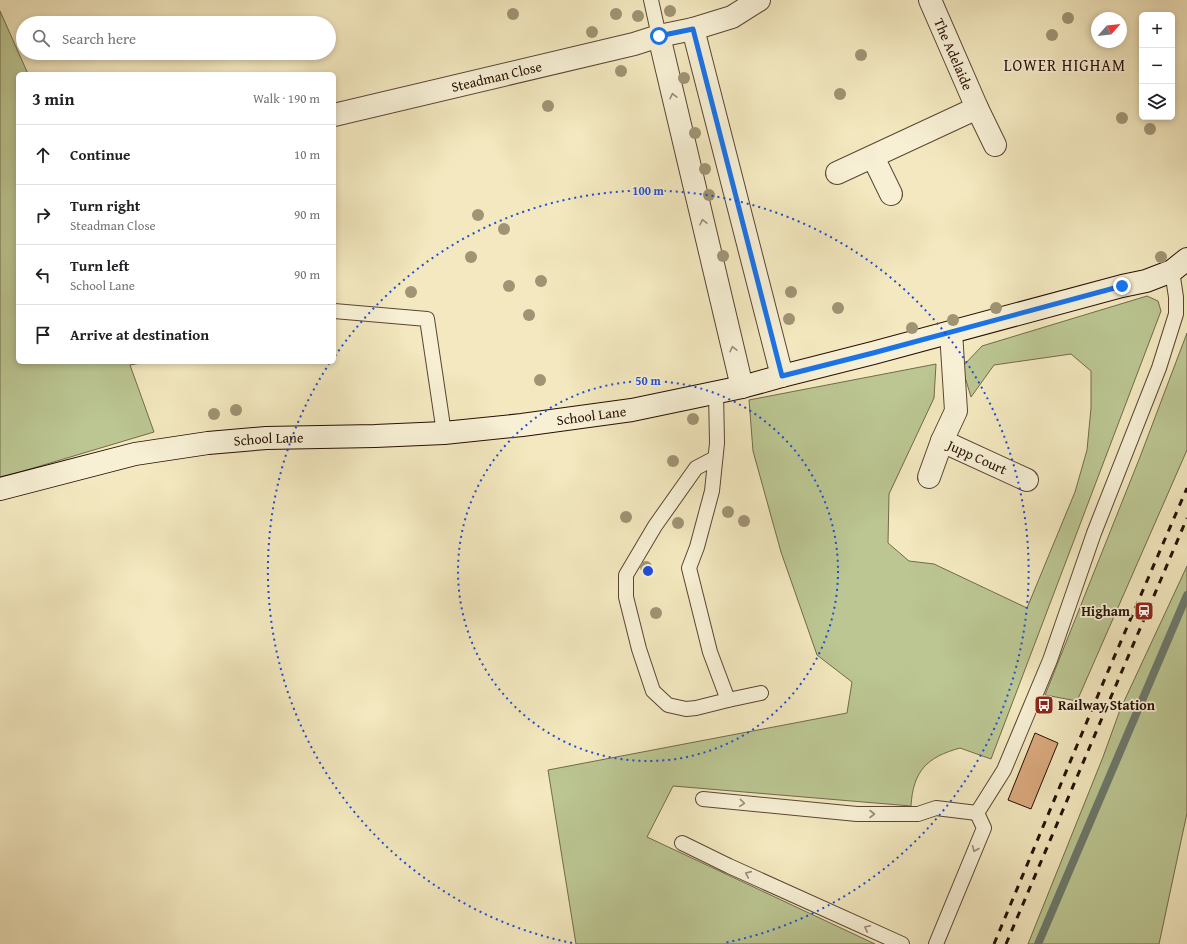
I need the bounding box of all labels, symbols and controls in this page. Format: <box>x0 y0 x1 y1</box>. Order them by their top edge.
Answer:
north arrow <box>1091 12 1127 48</box>
map controls <box>1139 12 1175 120</box>
button: + <box>1139 12 1175 48</box>
street label: The Adelaide <box>929 15 978 94</box>
search box <box>16 16 336 60</box>
icon: search <box>30 27 52 49</box>
route start <box>650 27 668 45</box>
text: Search here <box>62 28 136 49</box>
button: − <box>1139 48 1175 84</box>
district label: LOWER HIGHAM <box>1004 53 1126 77</box>
street label: Steadman Close <box>449 56 544 97</box>
button: layers <box>1139 84 1175 120</box>
text: 3 min <box>32 86 74 111</box>
text: Walk · 190 m <box>253 89 320 108</box>
one-way arrow <box>669 93 678 100</box>
icon: ahead <box>32 144 54 166</box>
text: Continue <box>70 144 131 165</box>
text: 10 m <box>294 145 320 164</box>
text: 100 m <box>632 182 665 199</box>
text: Turn right <box>70 195 141 216</box>
icon: right <box>32 204 54 226</box>
text: 90 m <box>294 205 320 224</box>
text: Steadman Close <box>70 216 156 235</box>
one-way arrow <box>699 219 708 226</box>
text: Turn left <box>70 255 129 276</box>
icon: left <box>32 264 54 286</box>
text: 90 m <box>294 265 320 284</box>
text: School Lane <box>70 276 135 295</box>
route end <box>1113 277 1131 295</box>
icon: arrive <box>32 324 54 346</box>
text: Arrive at destination <box>70 324 209 345</box>
one-way arrow <box>729 346 738 353</box>
text: 50 m <box>635 372 661 389</box>
street label: School Lane <box>555 401 628 430</box>
street label: School Lane <box>233 427 304 451</box>
street label: Jupp Court <box>942 434 1010 479</box>
centre of rings <box>641 564 655 578</box>
station icon: Higham <box>1133 600 1155 622</box>
place label: Higham <box>1081 601 1130 621</box>
bus stop icon: Railway Station <box>1033 694 1055 716</box>
place label: Railway Station <box>1058 695 1156 715</box>
one-way arrow <box>739 798 745 807</box>
one-way arrow <box>869 810 875 818</box>
one-way arrow <box>972 845 980 852</box>
one-way arrow <box>745 871 753 879</box>
one-way arrow <box>863 925 871 933</box>

